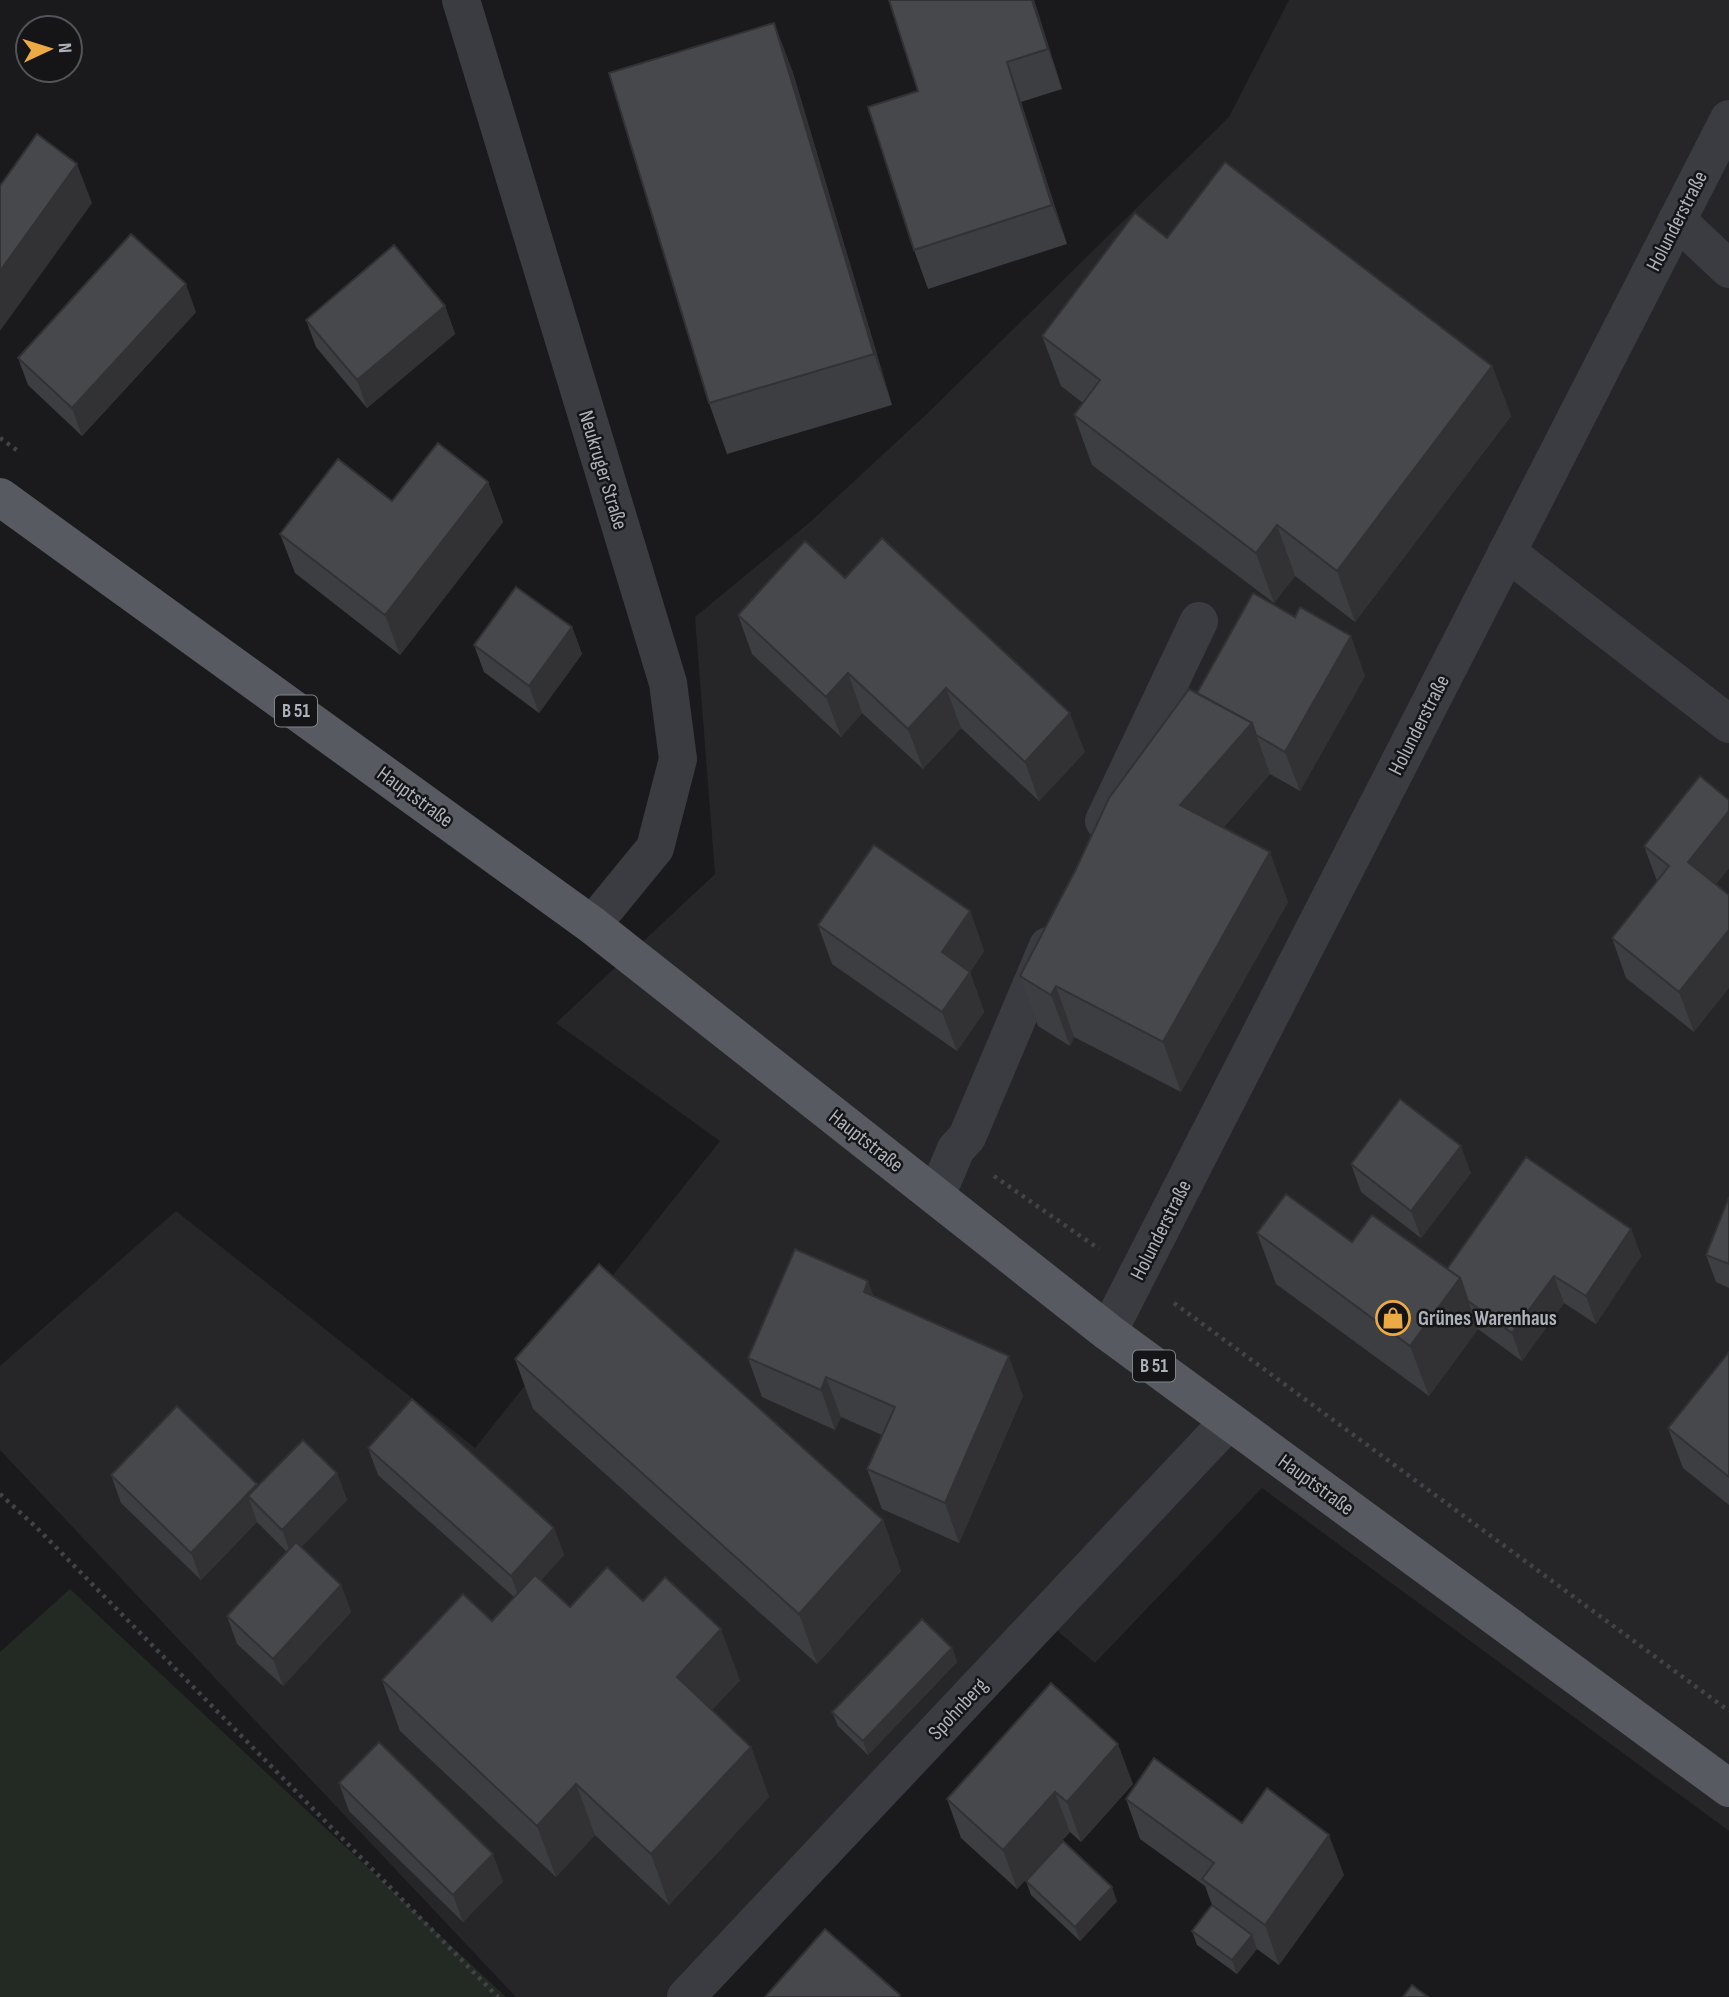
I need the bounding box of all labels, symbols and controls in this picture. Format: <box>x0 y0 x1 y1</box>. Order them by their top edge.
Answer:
north arrow <box>14 14 84 84</box>
text: N <box>53 42 76 54</box>
street label: Holunderstraße <box>1641 167 1713 275</box>
street label: Neukruger Straße <box>573 407 633 533</box>
street label: Holunderstraße <box>1383 671 1455 779</box>
road number: B 51 <box>275 696 317 726</box>
street label: Hauptstraße <box>372 761 458 833</box>
street label: Hauptstraße <box>824 1104 908 1178</box>
street label: Holunderstraße <box>1125 1176 1197 1284</box>
shop icon: Grünes Warenhaus <box>1374 1299 1412 1337</box>
place label: Grünes Warenhaus <box>1418 1306 1557 1331</box>
road number: B 51 <box>1133 1350 1175 1382</box>
street label: Hauptstraße <box>1273 1449 1359 1521</box>
street label: Spohnberg <box>923 1673 993 1745</box>

